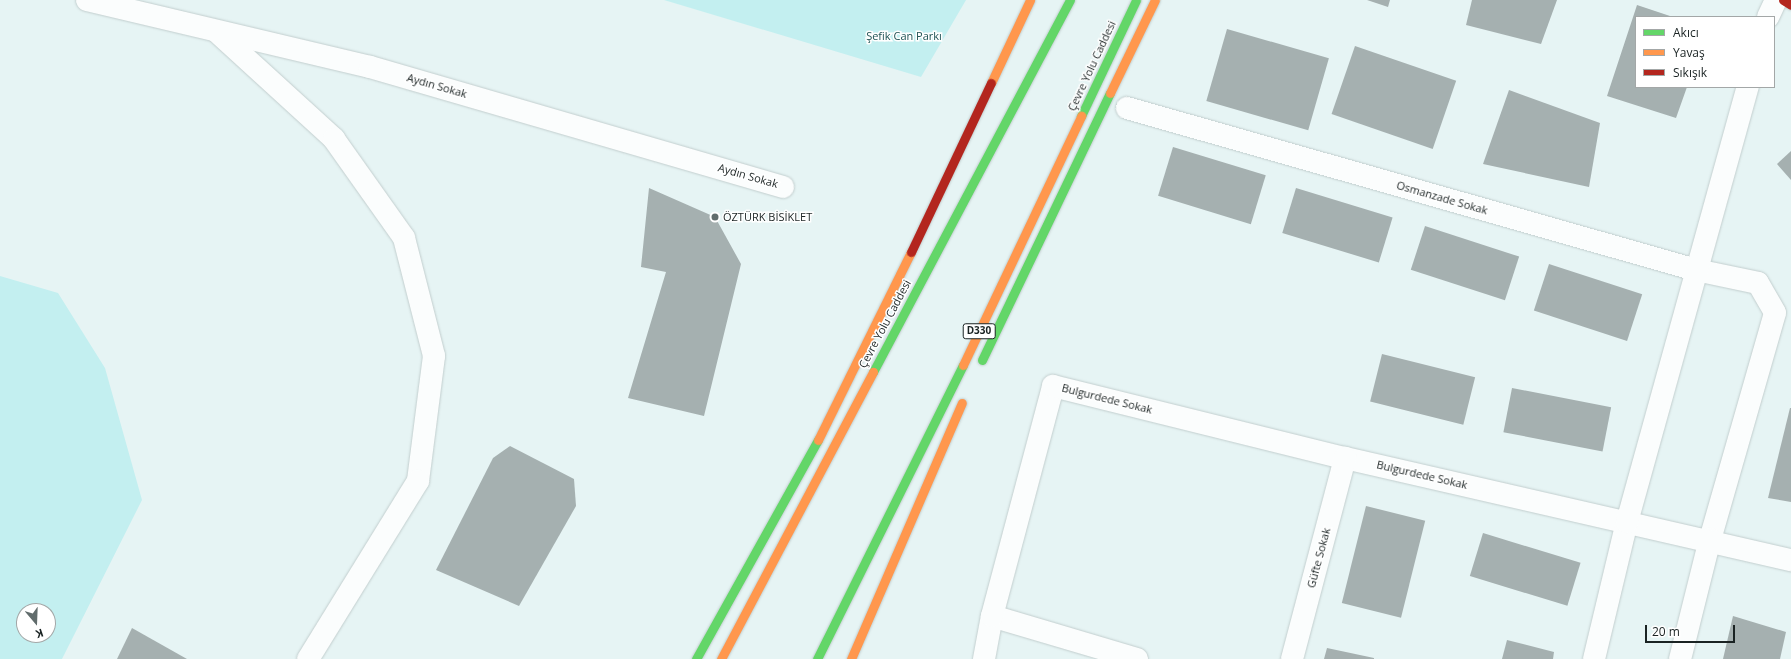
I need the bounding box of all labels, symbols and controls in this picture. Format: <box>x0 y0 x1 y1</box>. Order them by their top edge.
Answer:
legend <box>1635 16 1775 88</box>
street label: Çevre Yolu Caddesi <box>1065 19 1119 113</box>
text: Akıcı <box>1673 24 1699 41</box>
park label: Şefik Can Parkı <box>866 29 942 43</box>
text: Yavaş <box>1673 44 1705 61</box>
text: Sıkışık <box>1673 64 1707 81</box>
street label: Aydın Sokak <box>405 71 469 101</box>
street label: Aydın Sokak <box>716 161 780 191</box>
street label: Osmanzade Sokak <box>1395 179 1489 217</box>
place label: ÖZTÜRK BİSİKLET <box>723 210 812 224</box>
marker: ÖZTÜRK BİSİKLET <box>710 212 720 222</box>
street label: Çevre Yolu Caddesi <box>856 278 914 370</box>
road number: D330 <box>962 323 996 339</box>
street label: Bulgurdede Sokak <box>1060 381 1154 417</box>
street label: Bulgurdede Sokak <box>1375 458 1469 492</box>
street label: Güfte Sokak <box>1305 526 1333 590</box>
north arrow <box>16 603 56 643</box>
scale bar <box>1647 617 1737 643</box>
text: 20 m <box>1652 623 1680 640</box>
text: K <box>34 626 46 642</box>

